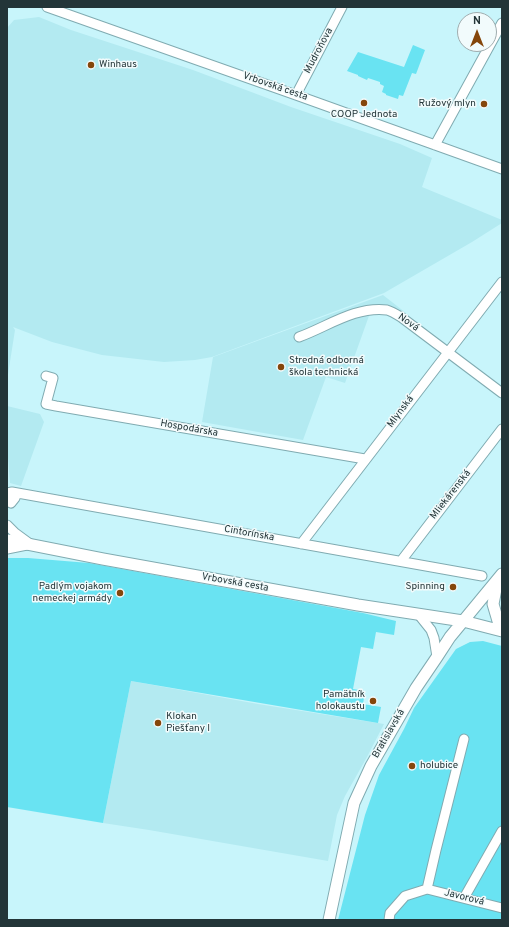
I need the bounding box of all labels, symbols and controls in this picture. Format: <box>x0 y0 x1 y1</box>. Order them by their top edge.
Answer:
north arrow <box>457 12 497 52</box>
text: N <box>473 14 481 28</box>
street label: Mudroňova <box>302 26 336 76</box>
place label: Winhaus <box>99 59 137 71</box>
marker: Winhaus <box>86 60 96 70</box>
street label: Vrbovská cesta <box>241 70 309 104</box>
marker: COOP Jednota <box>359 98 369 108</box>
place label: Ružový mlyn <box>419 98 476 110</box>
marker: Ružový mlyn <box>479 99 489 109</box>
place label: COOP Jednota <box>331 109 397 121</box>
street label: Nová <box>395 311 421 335</box>
place label: Stredná odborná škola technická <box>289 355 364 378</box>
marker: Stredná odborná škola technická <box>276 362 286 372</box>
street label: Mlynská <box>385 394 417 430</box>
street label: Hospodárska <box>159 418 219 440</box>
street label: Mliekárenská <box>428 468 474 522</box>
street label: Cintorínska <box>223 524 275 544</box>
street label: Vrbovská cesta <box>201 571 269 595</box>
place label: Padlým vojakom nemeckej armády <box>32 581 112 604</box>
place label: Spinning <box>405 581 445 593</box>
marker: Spinning <box>448 582 458 592</box>
marker: Padlým vojakom nemeckej armády <box>115 588 125 598</box>
place label: Pamätník holokaustu <box>316 689 365 712</box>
marker: Pamätník holokaustu <box>368 696 378 706</box>
street label: Bratislavská <box>370 708 408 760</box>
place label: Klokan Piešťany I <box>166 711 210 734</box>
marker: Klokan Piešťany I <box>153 718 163 728</box>
place label: holubice <box>420 760 458 772</box>
marker: holubice <box>407 761 417 771</box>
street label: Javorová <box>443 887 485 909</box>

